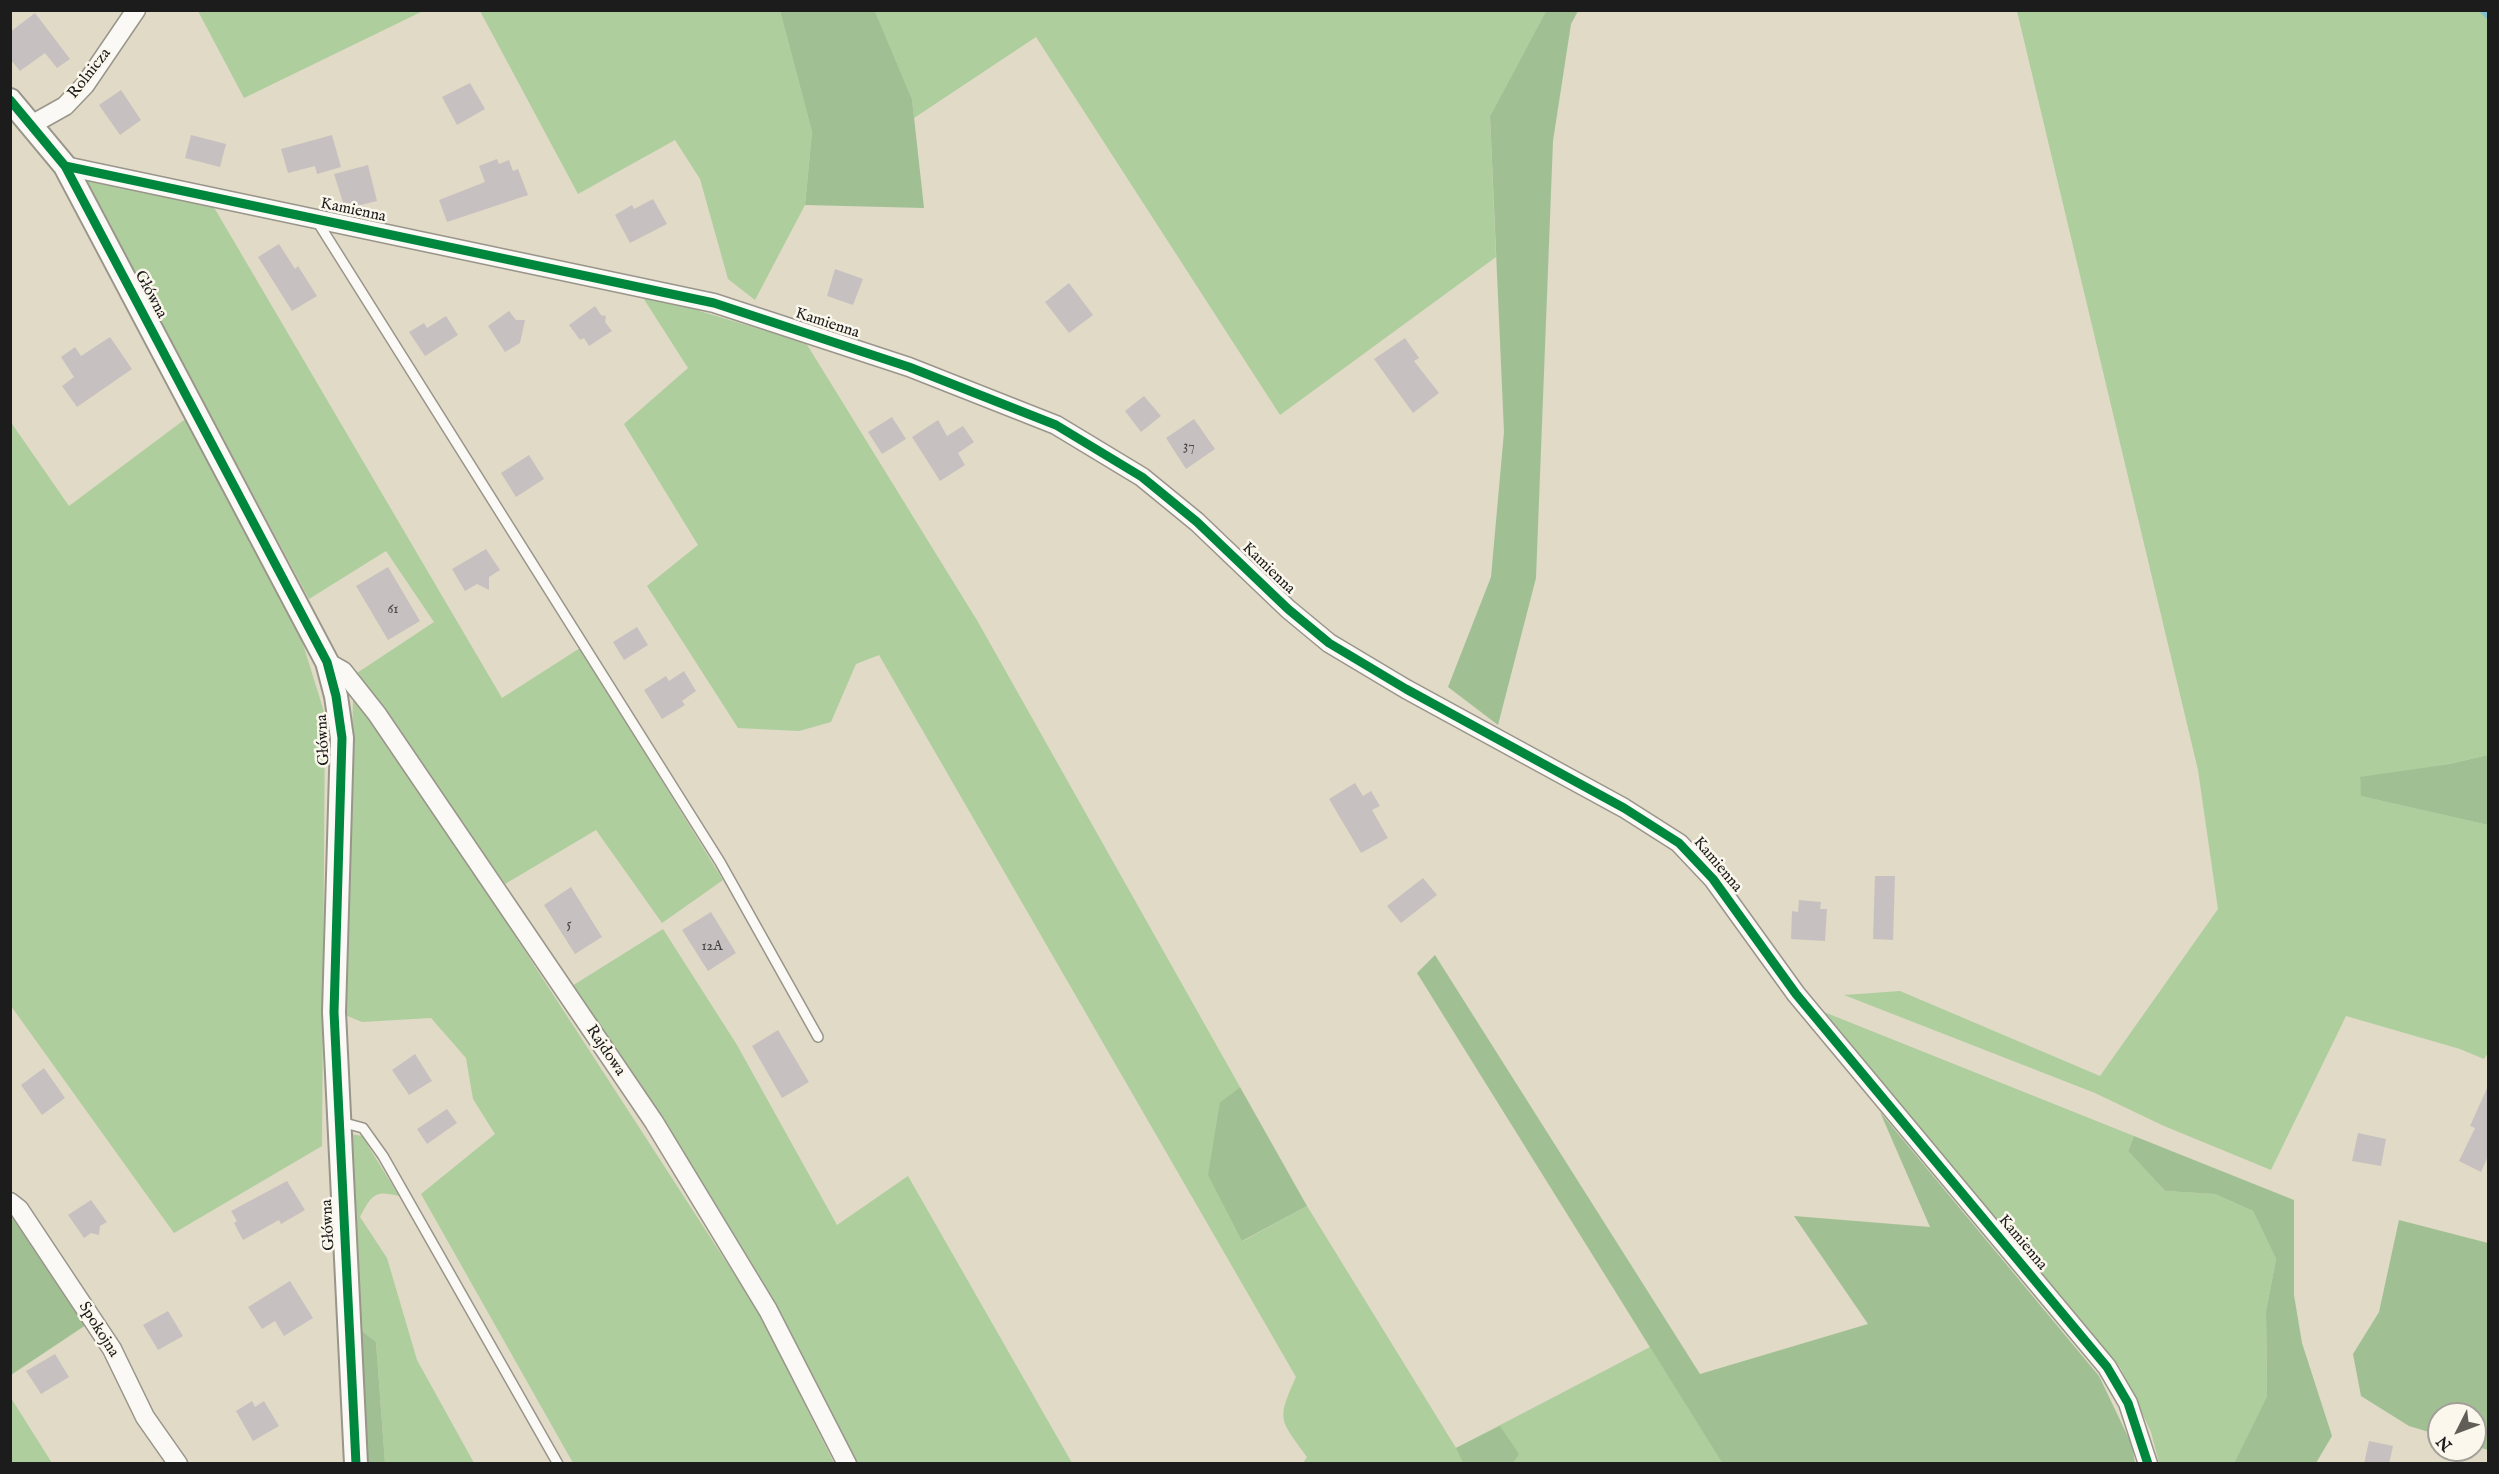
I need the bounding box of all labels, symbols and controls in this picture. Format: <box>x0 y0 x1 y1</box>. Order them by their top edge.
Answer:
street label: Rolnicza <box>64 45 116 103</box>
street label: Kamienna <box>319 195 387 227</box>
street label: Główna <box>129 268 171 322</box>
street label: Kamienna <box>792 305 862 343</box>
house number: 37 <box>1183 439 1195 455</box>
street label: Kamienna <box>1237 539 1299 599</box>
house number: 61 <box>387 602 399 618</box>
street label: Główna <box>313 714 335 766</box>
street label: Kamienna <box>1688 833 1746 897</box>
house number: 5 <box>566 917 572 933</box>
house number: 12A <box>701 939 723 955</box>
street label: Rajdowa <box>581 1022 629 1080</box>
street label: Główna <box>318 1199 340 1251</box>
street label: Kamienna <box>1993 1211 2051 1275</box>
street label: Spokojna <box>74 1299 122 1361</box>
north arrow <box>2427 1402 2487 1462</box>
text: N <box>2433 1431 2457 1455</box>

